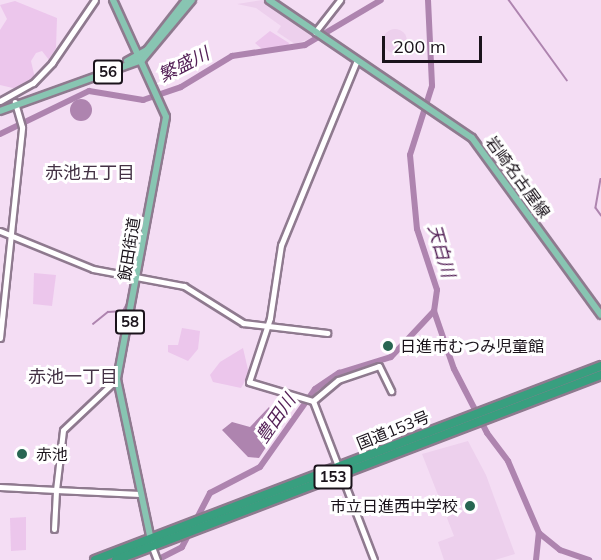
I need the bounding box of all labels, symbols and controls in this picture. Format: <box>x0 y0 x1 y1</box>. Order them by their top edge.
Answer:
scale bar <box>385 24 486 62</box>
text: 200 m <box>393 35 446 58</box>
water label: 繁盛川 <box>155 43 213 87</box>
road number: 56 <box>93 60 123 84</box>
street label: 岩崎名古屋線 <box>482 133 554 221</box>
district label: 赤池五丁目 <box>45 162 135 184</box>
street label: 飯田街道 <box>115 216 143 282</box>
water label: 天白川 <box>423 222 459 280</box>
road number: 58 <box>115 310 145 334</box>
place label: 日進市むつみ児童館 <box>400 336 544 356</box>
marker: 日進市むつみ児童館 <box>381 339 395 353</box>
district label: 赤池一丁目 <box>28 366 118 388</box>
water label: 豊田川 <box>252 391 300 447</box>
street label: 国道153号 <box>354 407 432 453</box>
place label: 赤池 <box>36 444 68 464</box>
marker: 赤池 <box>13 445 31 463</box>
road number: 153 <box>314 465 352 489</box>
place label: 市立日進西中学校 <box>330 496 458 516</box>
marker: 市立日進西中学校 <box>463 499 477 513</box>

